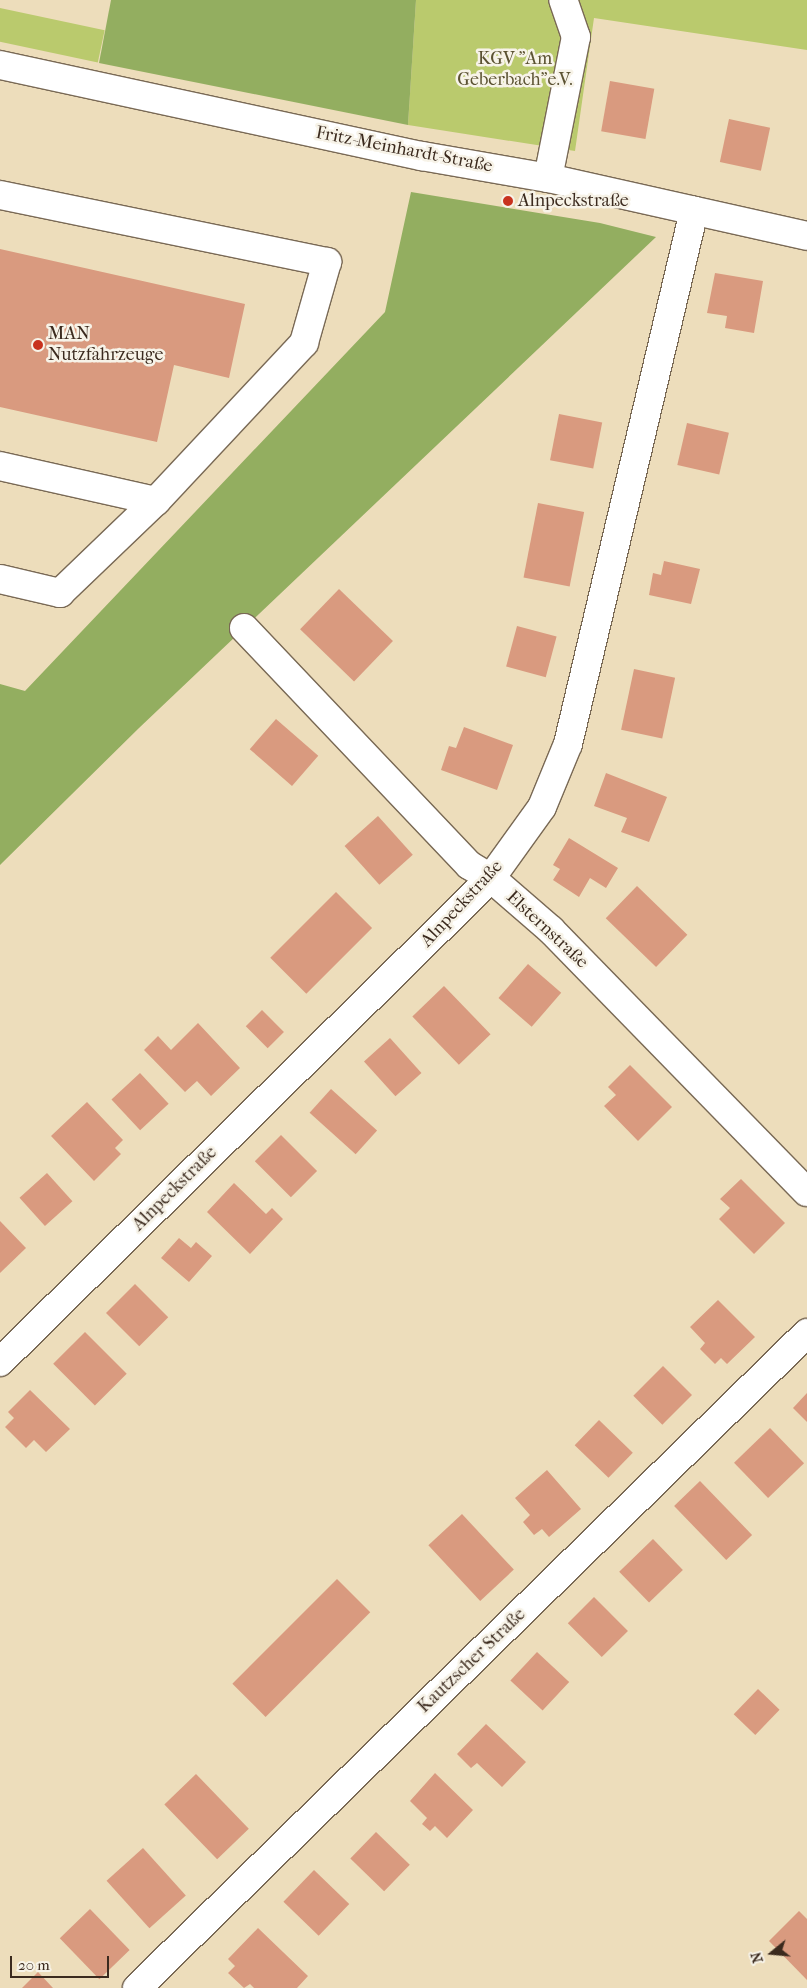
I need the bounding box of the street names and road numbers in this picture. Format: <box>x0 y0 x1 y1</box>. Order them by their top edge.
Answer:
street label: Fritz-Meinhardt-Straße <box>314 122 494 178</box>
street label: Alnpeckstraße <box>416 856 508 952</box>
street label: Elsternstraße <box>502 887 592 973</box>
street label: Alnpeckstraße <box>128 1142 222 1236</box>
street label: Kautzscher Straße <box>414 1604 530 1718</box>

